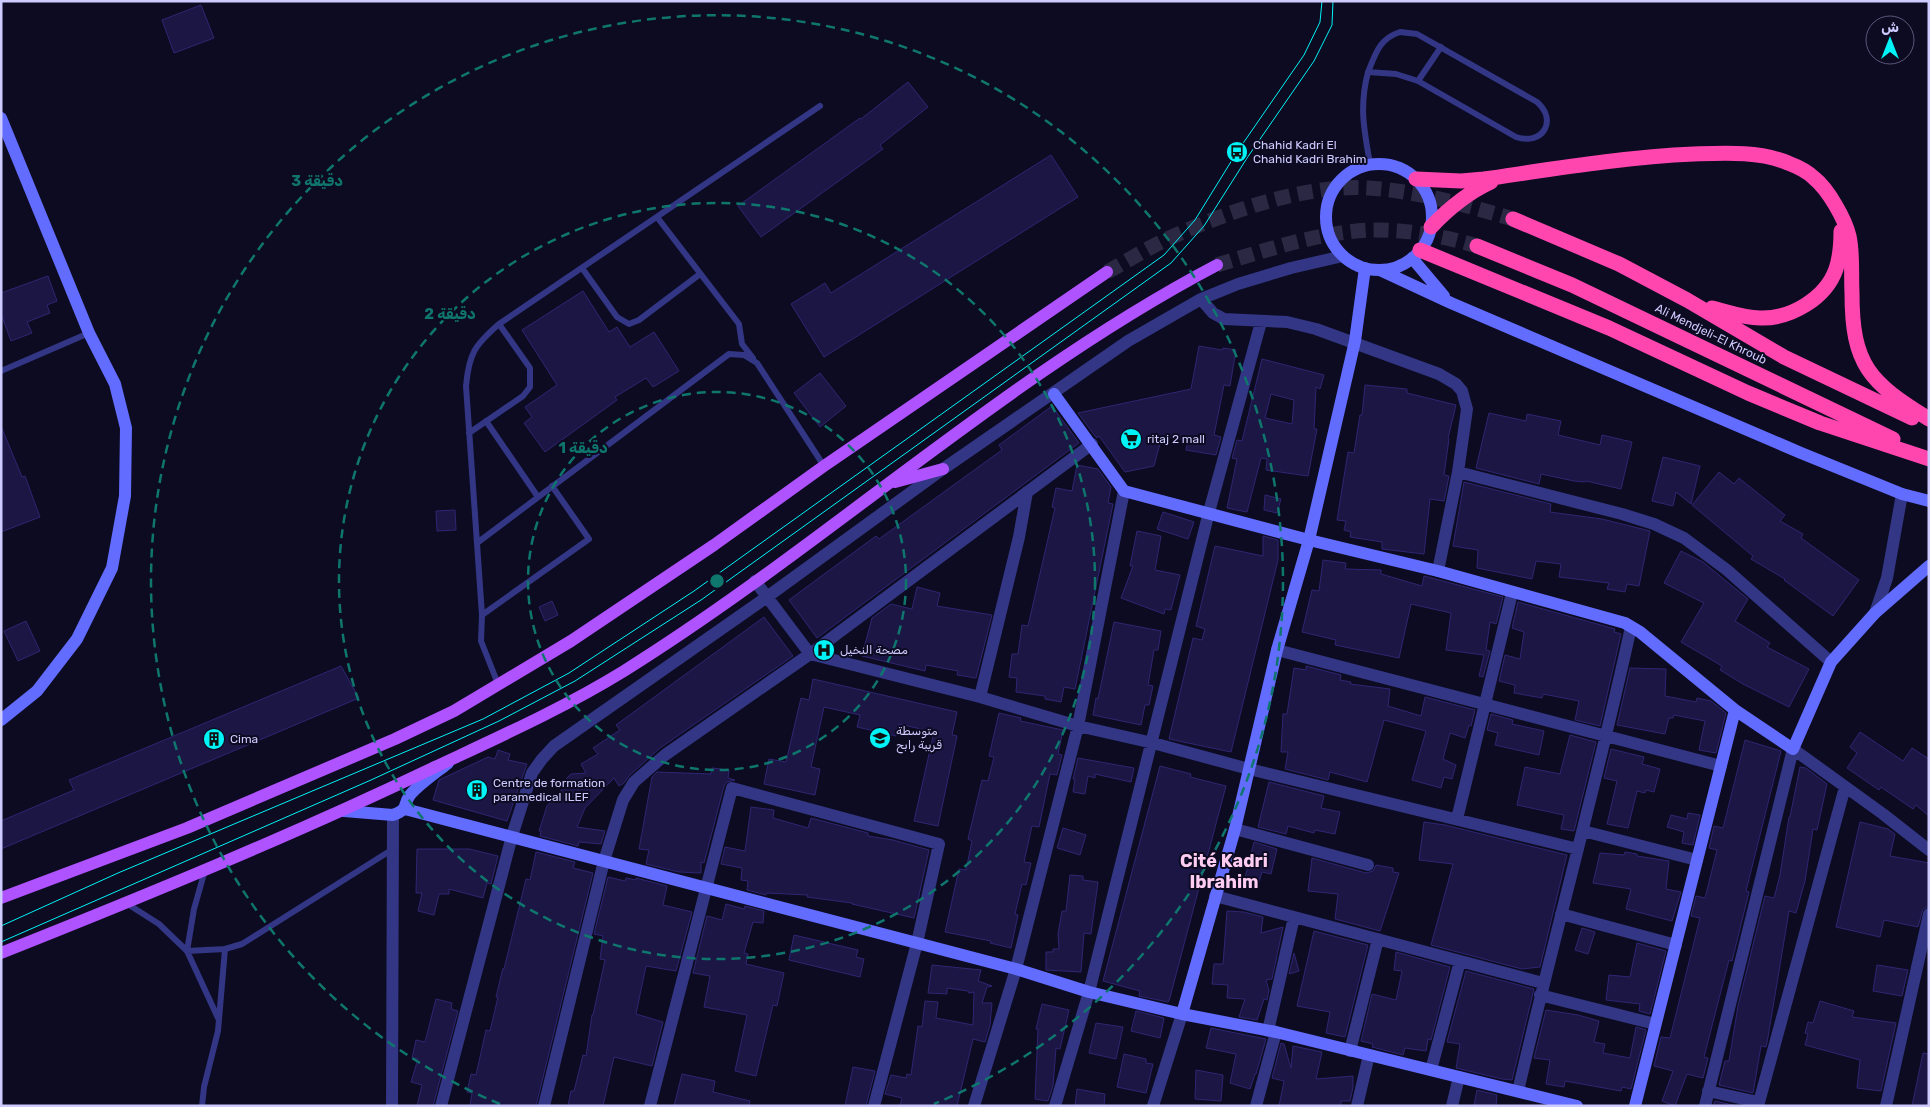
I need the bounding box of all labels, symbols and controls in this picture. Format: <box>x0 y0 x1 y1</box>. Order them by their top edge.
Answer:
north arrow <box>1865 15 1915 65</box>
text: ش <box>1881 19 1899 36</box>
place label: Chahid Kadri El Chahid Kadri Brahim <box>1253 138 1367 166</box>
bus stop icon: Chahid Kadri El Chahid Kadri Brahim <box>1225 140 1249 164</box>
text: 3 دقيقة <box>291 172 343 190</box>
street label: Ali Mendjeli-El Khroub <box>1653 301 1769 367</box>
text: 2 دقيقة <box>424 305 476 323</box>
supermarket icon: ritaj 2 mall <box>1119 427 1143 451</box>
place label: ritaj 2 mall <box>1147 432 1205 446</box>
text: 1 دقيقة <box>558 439 608 457</box>
centre of rings <box>708 572 726 590</box>
hospital icon: مصحة النخيل <box>812 638 836 662</box>
place label: مصحة النخيل <box>840 643 908 657</box>
place label: متوسطة قريبة رابح <box>896 724 942 754</box>
school or university icon: متوسطة قريبة رابح <box>868 726 892 750</box>
building icon: Cima <box>202 727 226 751</box>
place label: Cima <box>230 732 258 746</box>
place label: Centre de formation paramedical ILEF <box>493 776 605 804</box>
building icon: Centre de formation paramedical ILEF <box>465 778 489 802</box>
district label: Cité Kadri Ibrahim <box>1180 850 1268 893</box>

